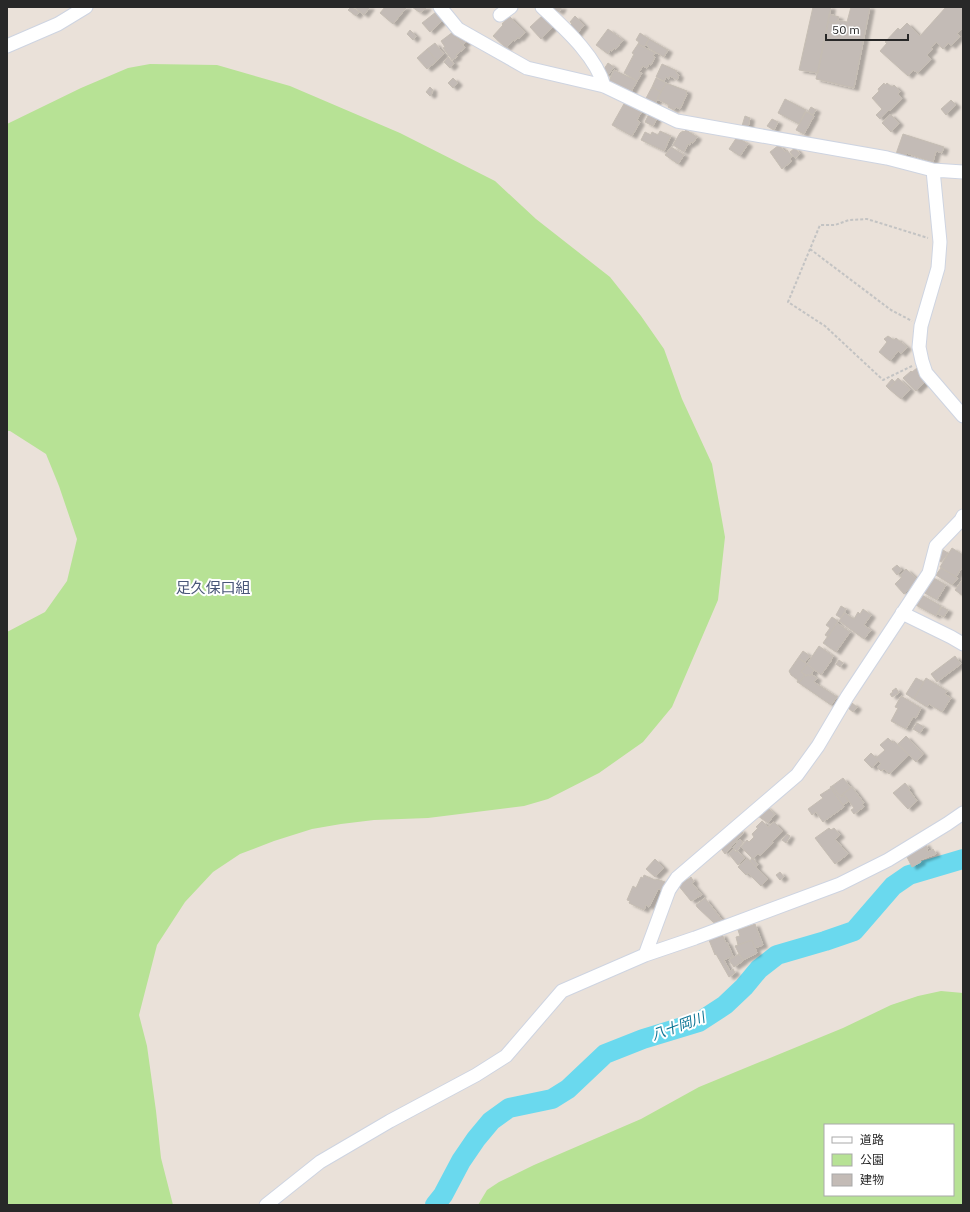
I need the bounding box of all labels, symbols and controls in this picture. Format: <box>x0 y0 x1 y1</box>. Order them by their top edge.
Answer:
scale bar <box>826 16 908 42</box>
text: 50 m <box>832 22 860 37</box>
district label: 足久保口組 <box>175 578 251 597</box>
water label: 八十岡川 <box>649 1007 709 1044</box>
legend <box>824 1124 954 1196</box>
text: 道路 <box>860 1132 884 1147</box>
text: 公園 <box>860 1152 884 1167</box>
text: 建物 <box>860 1172 884 1187</box>

